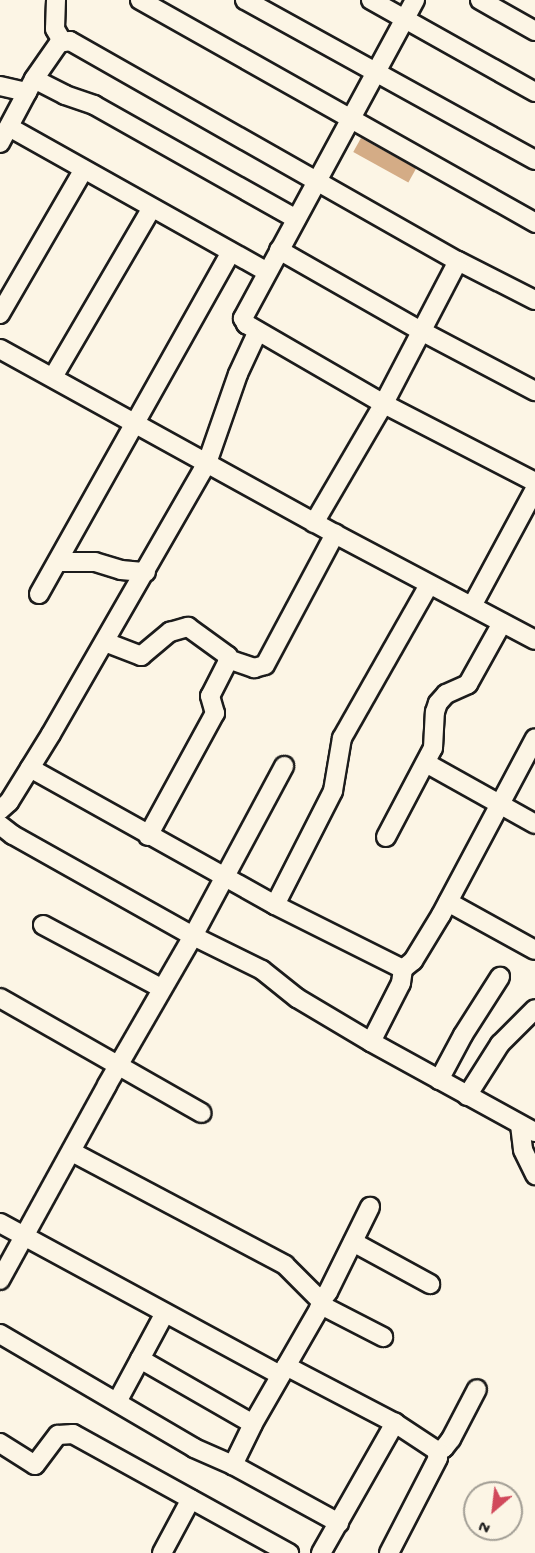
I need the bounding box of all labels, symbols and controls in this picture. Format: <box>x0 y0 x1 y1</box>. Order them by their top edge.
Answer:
north arrow <box>463 1481 523 1541</box>
text: N <box>476 1515 494 1536</box>

